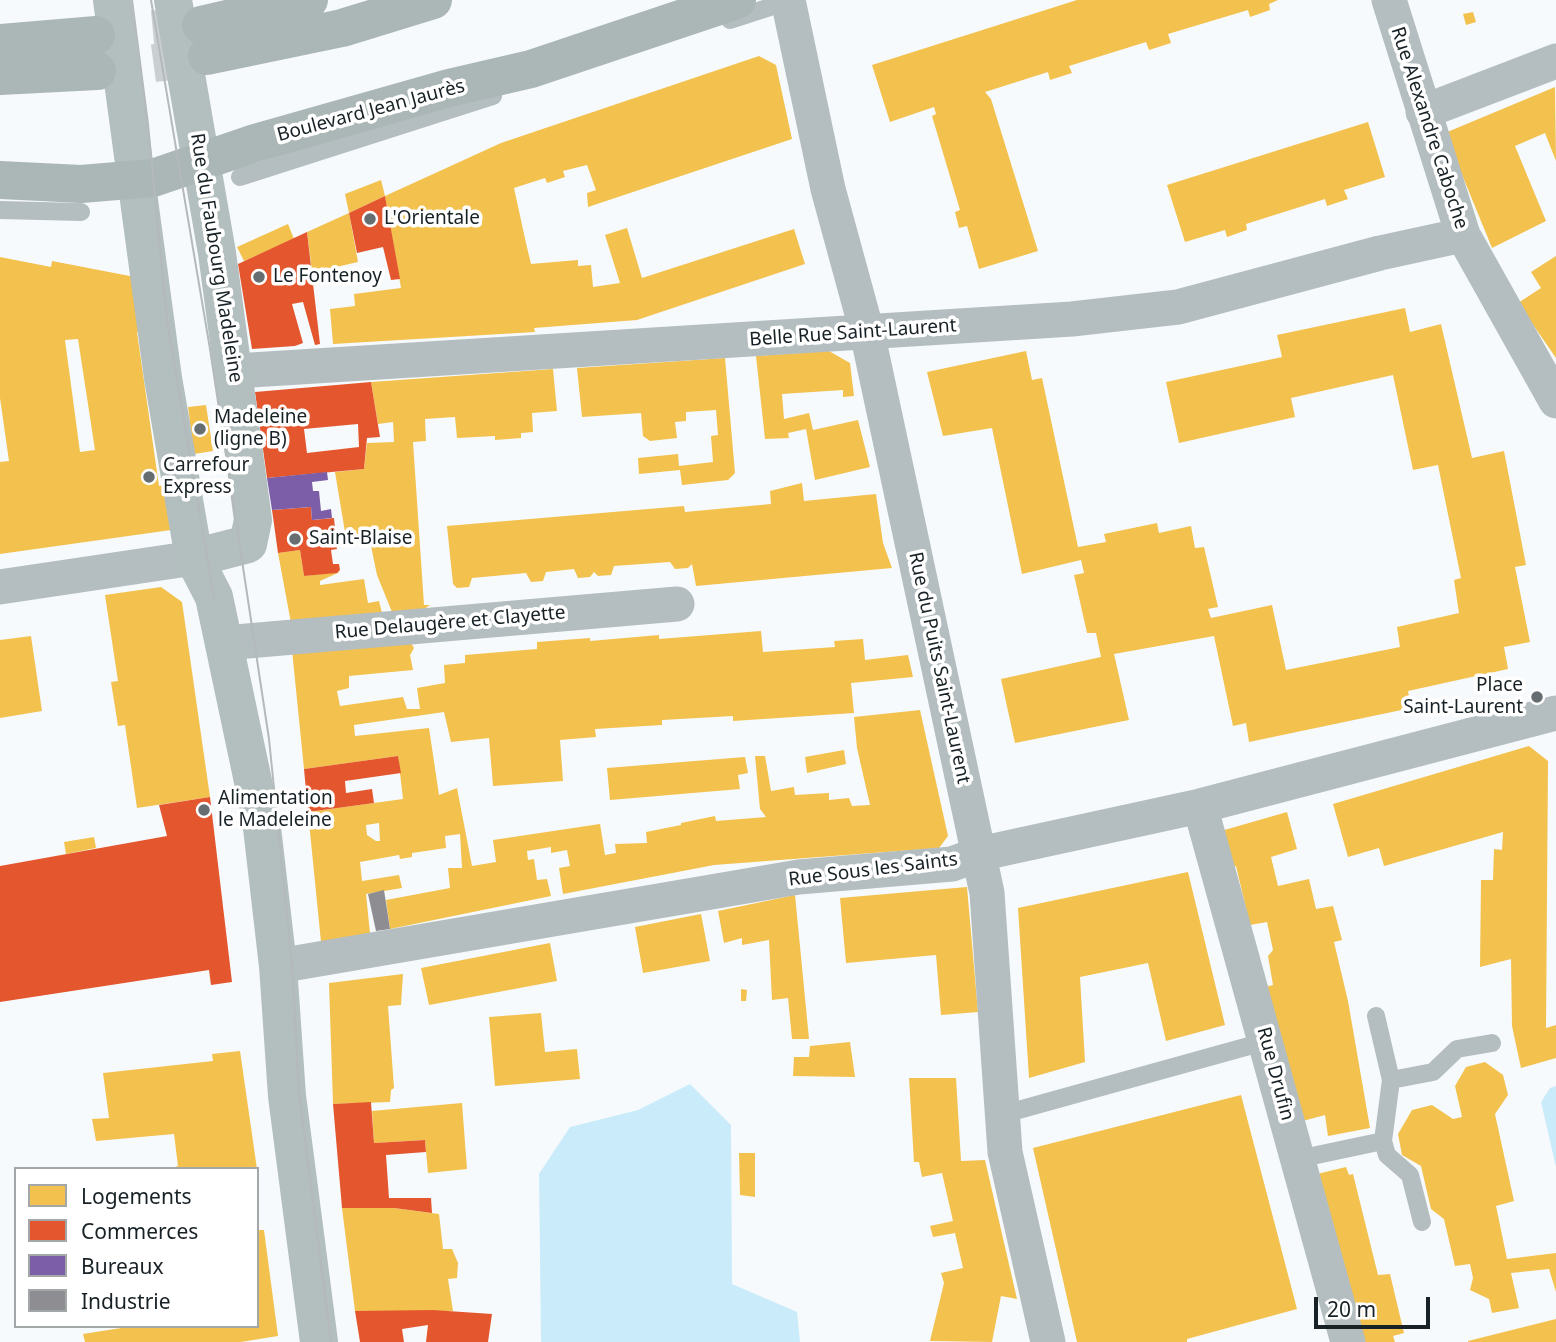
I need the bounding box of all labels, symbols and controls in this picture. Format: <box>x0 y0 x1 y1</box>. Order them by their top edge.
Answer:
street label: Rue Alexandre Caboche <box>1386 24 1472 232</box>
street label: Boulevard Jean Jaurès <box>275 75 467 147</box>
street label: Rue du Faubourg Madeleine <box>185 132 247 384</box>
place label: L'Orientale <box>384 208 480 230</box>
marker: L'Orientale <box>362 211 378 227</box>
place label: Le Fontenoy <box>273 266 382 288</box>
marker: Le Fontenoy <box>251 269 267 285</box>
street label: Belle Rue Saint-Laurent <box>749 314 957 352</box>
place label: Madeleine (ligne B) <box>214 407 307 451</box>
marker: Madeleine (ligne B) <box>192 421 208 437</box>
place label: Carrefour Express <box>163 455 249 499</box>
marker: Carrefour Express <box>141 469 157 485</box>
place label: Saint-Blaise <box>309 528 412 550</box>
marker: Saint-Blaise <box>287 531 303 547</box>
street label: Rue du Puits Saint-Laurent <box>903 550 975 786</box>
street label: Rue Delaugère et Clayette <box>334 602 566 644</box>
place label: Place Saint-Laurent <box>1403 675 1523 719</box>
marker: Place Saint-Laurent <box>1529 689 1545 705</box>
place label: Alimentation le Madeleine <box>218 788 333 832</box>
marker: Alimentation le Madeleine <box>196 802 212 818</box>
street label: Rue Sous les Saints <box>787 848 959 892</box>
street label: Rue Drufin <box>1252 1025 1298 1123</box>
legend <box>14 1167 259 1328</box>
text: Logements <box>81 1182 192 1210</box>
text: Commerces <box>81 1217 198 1245</box>
text: Bureaux <box>81 1252 164 1280</box>
scale bar <box>1318 1282 1434 1326</box>
text: Industrie <box>81 1287 171 1315</box>
text: 20 m <box>1327 1295 1376 1323</box>

